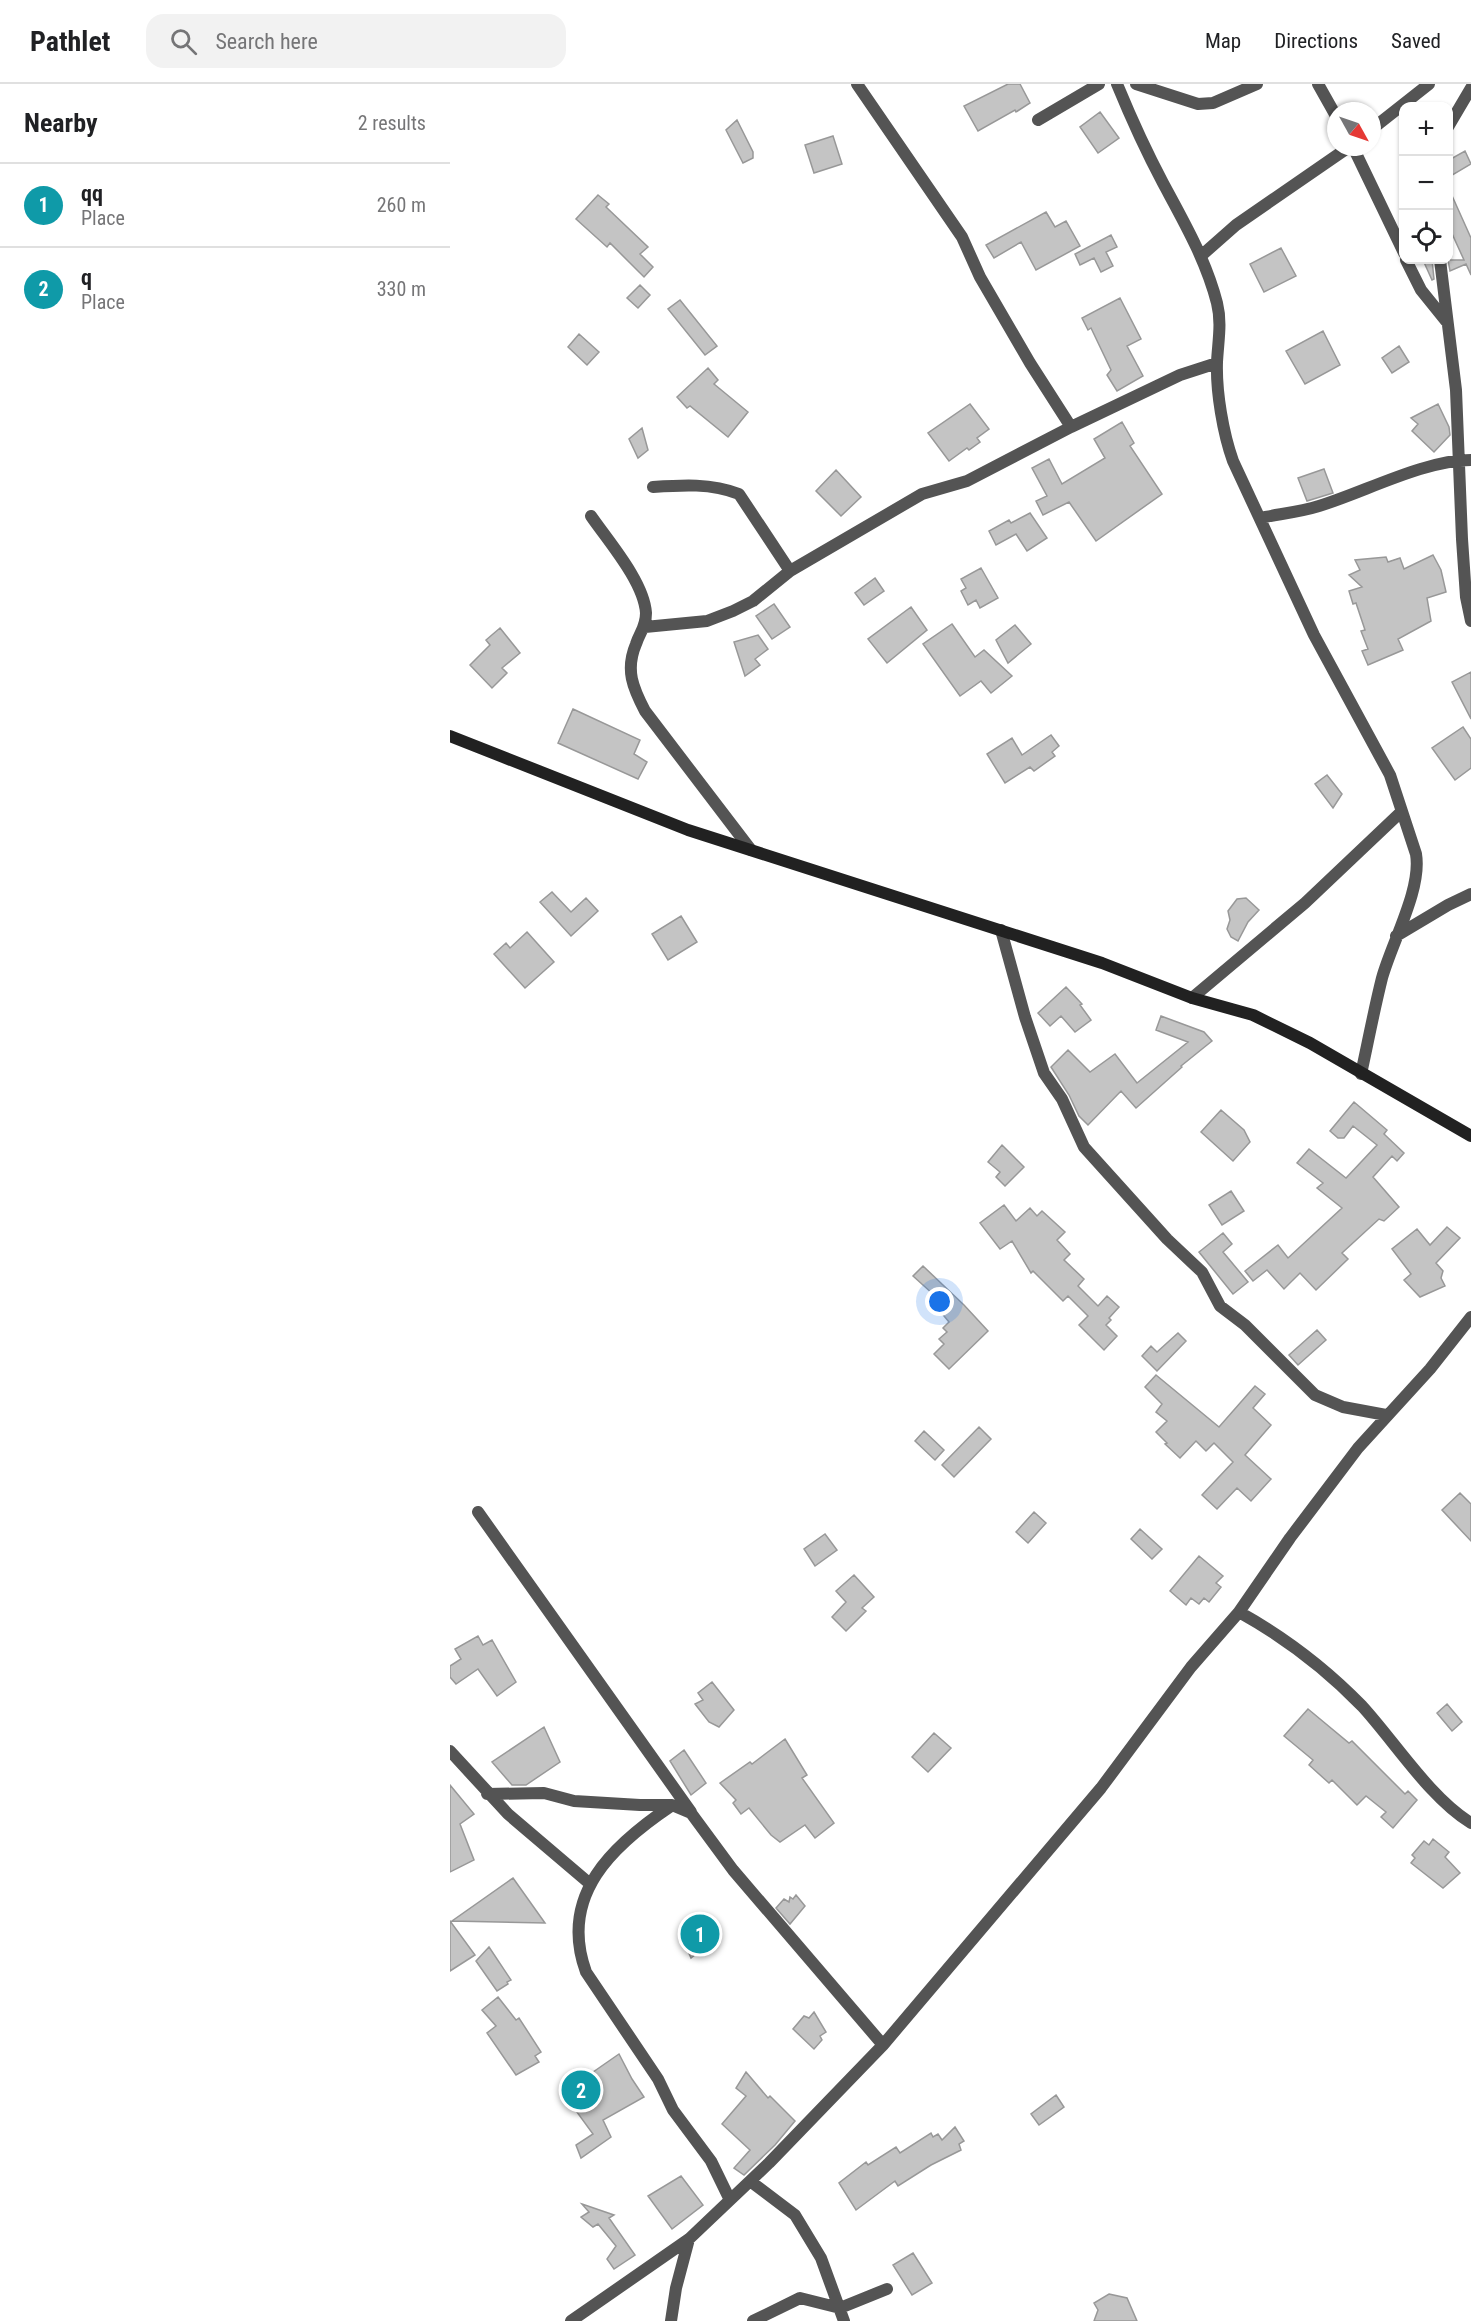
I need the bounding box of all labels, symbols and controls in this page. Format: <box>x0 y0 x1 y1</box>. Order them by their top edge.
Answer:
search box <box>146 14 566 68</box>
text: Pathlet <box>30 25 110 58</box>
icon: search <box>167 25 200 58</box>
text: Search here <box>215 29 318 54</box>
text: Map <box>1205 29 1241 53</box>
text: Directions <box>1274 29 1358 53</box>
text: Saved <box>1391 29 1441 53</box>
north arrow <box>1327 102 1381 156</box>
map controls <box>1399 102 1453 264</box>
button: + <box>1399 102 1453 156</box>
text: Nearby <box>24 108 98 138</box>
text: 2 results <box>358 111 426 135</box>
button: − <box>1399 156 1453 210</box>
text: qq <box>81 181 103 206</box>
text: 1 <box>38 193 49 217</box>
text: 260 m <box>377 193 426 217</box>
text: Place <box>81 206 125 230</box>
button: locate <box>1399 210 1453 264</box>
text: q <box>81 265 92 290</box>
text: 2 <box>38 277 49 301</box>
text: 330 m <box>377 277 426 301</box>
text: Place <box>81 290 125 314</box>
your location <box>925 1287 954 1316</box>
pin: 1 <box>680 1912 720 1956</box>
pin: 2 <box>562 2068 600 2112</box>

